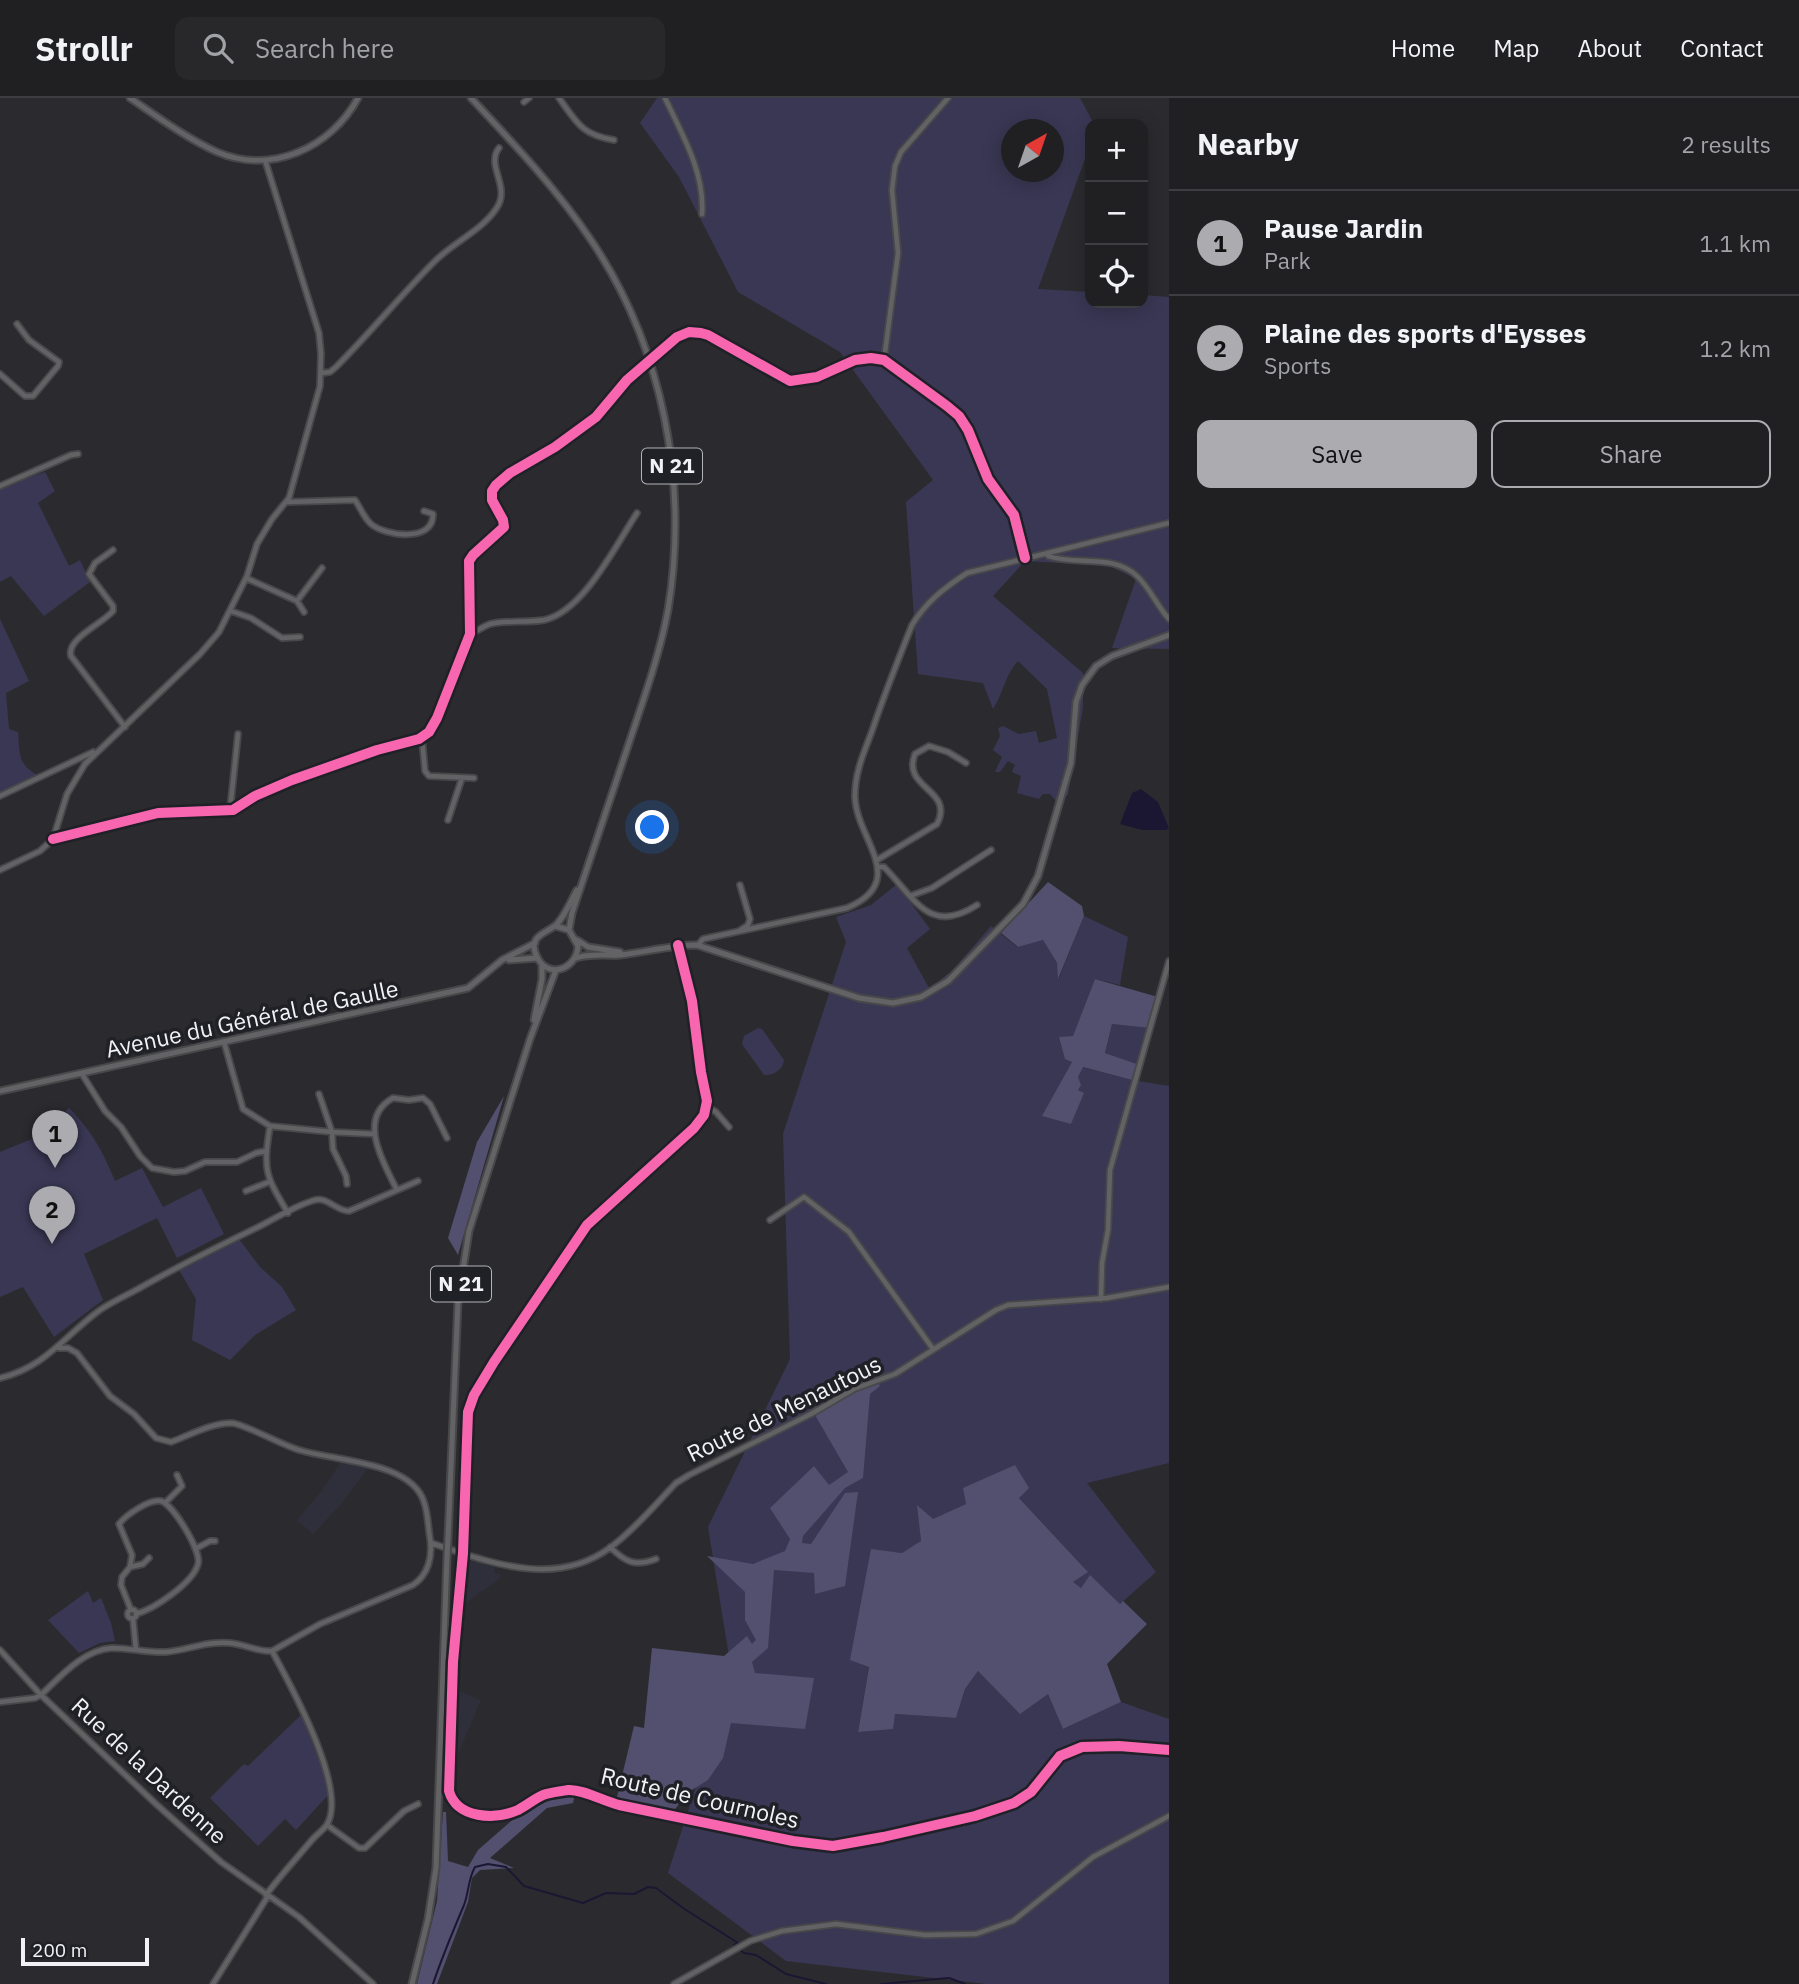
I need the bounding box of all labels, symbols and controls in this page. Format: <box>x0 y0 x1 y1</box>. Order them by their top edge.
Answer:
search box <box>175 17 665 80</box>
text: Strollr <box>35 27 133 70</box>
icon: search <box>199 29 237 67</box>
text: Search here <box>255 31 394 65</box>
text: Home <box>1391 32 1455 64</box>
text: Map <box>1493 32 1539 64</box>
text: About <box>1577 32 1642 64</box>
text: Contact <box>1680 32 1764 64</box>
north arrow <box>1001 119 1064 182</box>
map controls <box>1085 119 1148 308</box>
button: + <box>1085 119 1148 182</box>
text: Nearby <box>1197 124 1299 163</box>
text: 2 results <box>1681 129 1771 159</box>
button: − <box>1085 182 1148 245</box>
text: Pause Jardin <box>1264 211 1423 245</box>
text: 1 <box>1213 228 1227 258</box>
text: 1.1 km <box>1700 228 1771 258</box>
button: locate <box>1085 245 1148 308</box>
text: Park <box>1264 245 1311 275</box>
text: Plaine des sports d'Eysses <box>1264 316 1586 350</box>
text: 2 <box>1213 333 1227 363</box>
text: 1.2 km <box>1700 333 1771 363</box>
text: Sports <box>1264 350 1331 380</box>
button: Save <box>1197 420 1477 488</box>
button: Share <box>1491 420 1771 488</box>
road number: N 21 <box>642 448 702 484</box>
your location <box>635 810 669 844</box>
street label: Avenue du Général de Gaulle <box>103 972 401 1064</box>
pin: 1 <box>32 1110 78 1168</box>
pin: 2 <box>29 1186 75 1244</box>
road number: N 21 <box>431 1266 491 1302</box>
street label: Route de Menautous <box>681 1348 886 1468</box>
street label: Rue de la Dardenne <box>66 1690 234 1850</box>
street label: Route de Cournoles <box>598 1760 802 1834</box>
scale bar <box>21 1935 149 1967</box>
text: 200 m <box>32 1938 87 1962</box>

